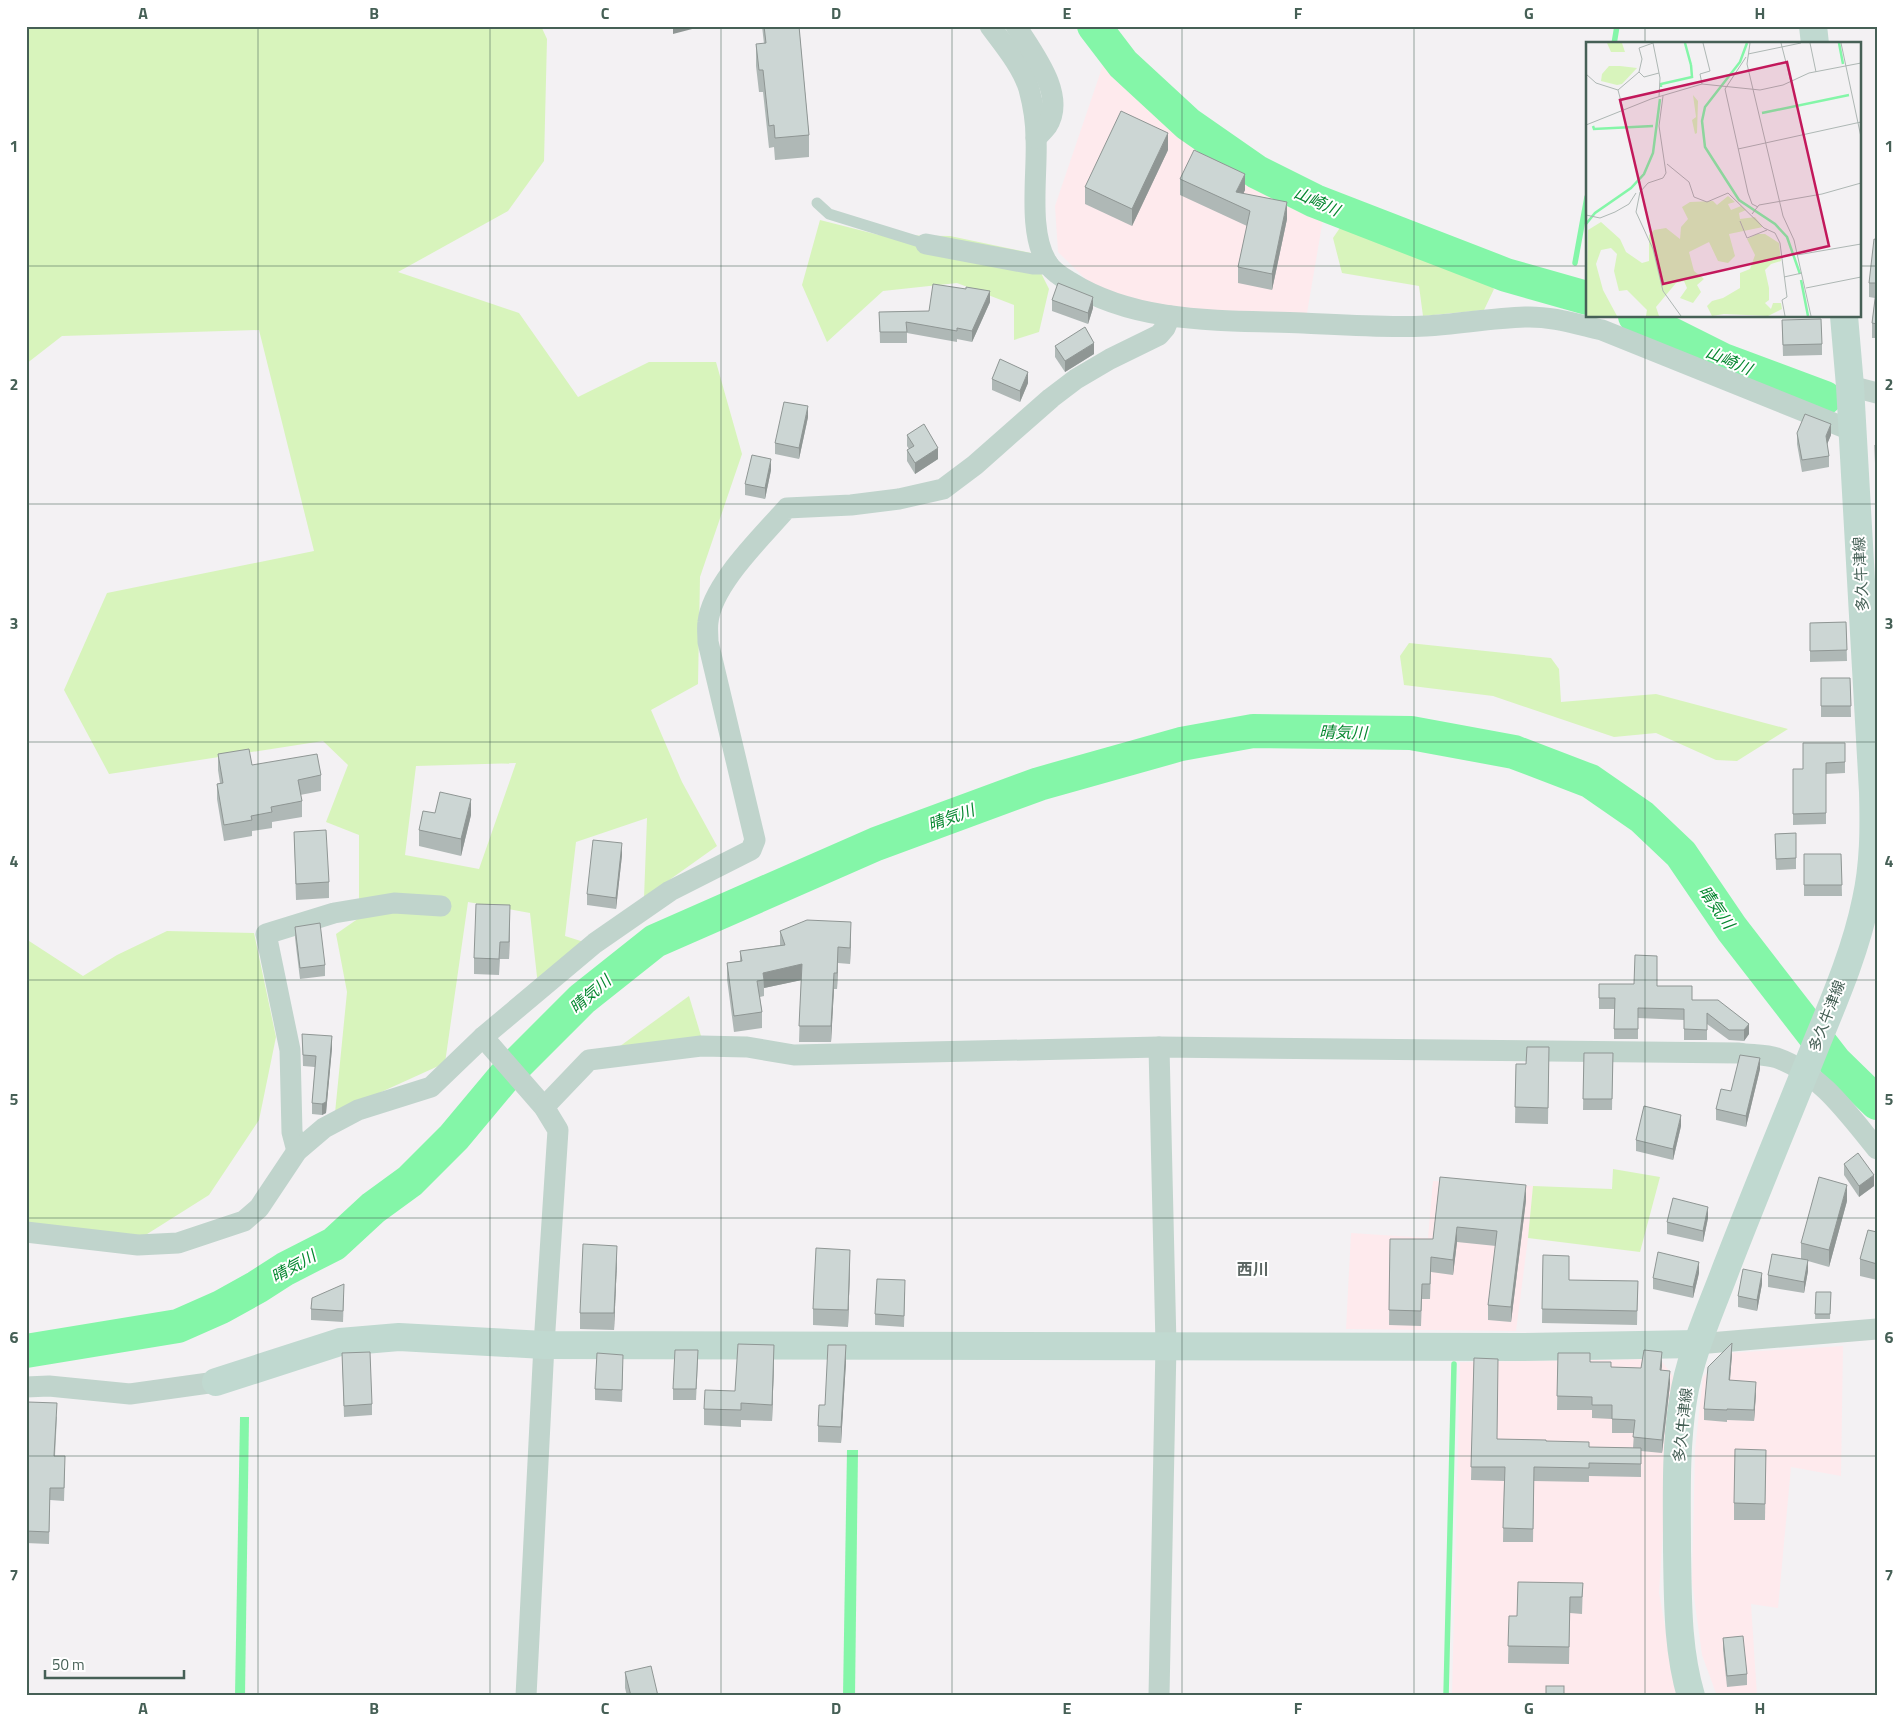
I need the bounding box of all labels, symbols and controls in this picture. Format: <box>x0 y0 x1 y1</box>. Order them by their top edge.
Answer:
text: A <box>138 1 148 25</box>
text: B <box>369 1 379 25</box>
text: C <box>601 1 610 25</box>
text: D <box>831 1 841 25</box>
text: E <box>1063 1 1072 25</box>
text: F <box>1294 1 1303 25</box>
text: G <box>1524 1 1534 25</box>
text: H <box>1755 1 1765 25</box>
inset map <box>1586 42 1860 318</box>
text: 1 <box>10 134 18 158</box>
text: 1 <box>1885 134 1893 158</box>
water label: 山崎川 <box>1290 180 1346 223</box>
water label: 山崎川 <box>1702 340 1758 381</box>
text: 2 <box>10 372 18 396</box>
text: 2 <box>1885 372 1893 396</box>
street label: 多久牛津線 <box>1847 536 1874 612</box>
text: 3 <box>10 611 18 635</box>
text: 3 <box>1885 611 1893 635</box>
water label: 晴気川 <box>1319 720 1369 744</box>
water label: 晴気川 <box>924 797 980 836</box>
text: 4 <box>10 849 19 873</box>
text: 4 <box>1885 849 1894 873</box>
water label: 晴気川 <box>1693 880 1742 935</box>
water label: 晴気川 <box>564 968 617 1019</box>
street label: 多久牛津線 <box>1802 977 1851 1055</box>
text: 5 <box>10 1087 19 1111</box>
text: 5 <box>1885 1087 1894 1111</box>
water label: 晴気川 <box>266 1243 322 1288</box>
district label: 西川 <box>1237 1257 1269 1281</box>
text: 6 <box>10 1325 19 1349</box>
text: 6 <box>1885 1325 1894 1349</box>
street label: 多久牛津線 <box>1667 1386 1698 1463</box>
text: 7 <box>10 1563 18 1587</box>
text: 7 <box>1885 1563 1893 1587</box>
scale bar <box>45 1647 184 1679</box>
text: 50 m <box>52 1653 85 1676</box>
text: A <box>138 1696 148 1720</box>
text: B <box>369 1696 379 1720</box>
text: C <box>601 1696 610 1720</box>
text: D <box>831 1696 841 1720</box>
text: E <box>1063 1696 1072 1720</box>
text: F <box>1294 1696 1303 1720</box>
text: G <box>1524 1696 1534 1720</box>
text: H <box>1755 1696 1765 1720</box>

